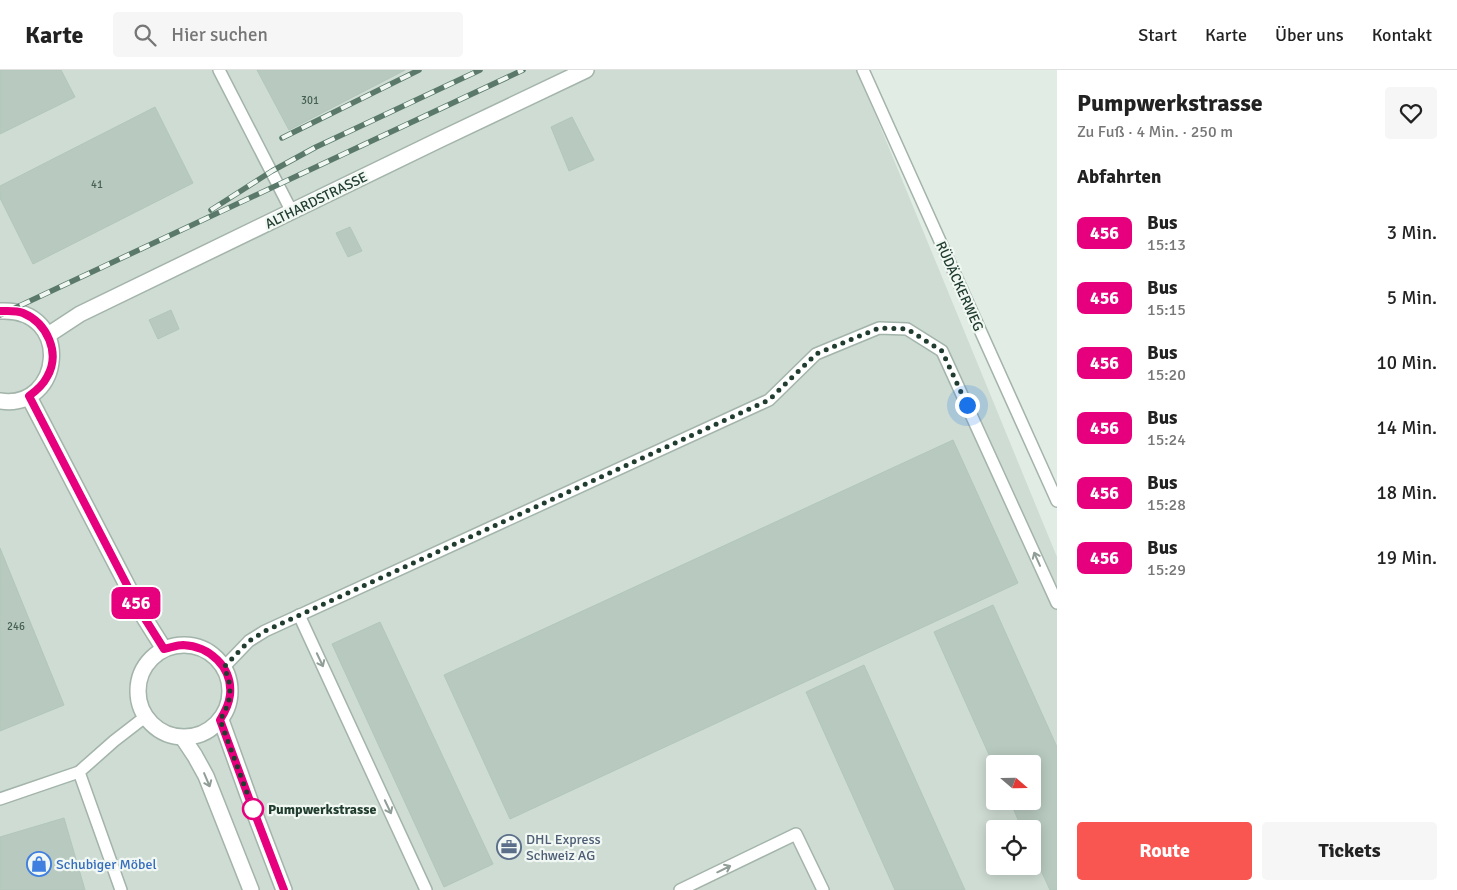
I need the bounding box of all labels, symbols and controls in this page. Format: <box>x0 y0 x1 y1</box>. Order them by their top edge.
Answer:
search box <box>113 12 463 57</box>
text: Karte <box>25 20 83 50</box>
icon: search <box>131 21 159 49</box>
text: Hier suchen <box>171 23 268 47</box>
text: Start <box>1138 24 1177 46</box>
text: Karte <box>1205 24 1247 46</box>
text: Über uns <box>1275 24 1344 46</box>
text: Kontakt <box>1372 24 1432 46</box>
button: heart <box>1385 87 1437 139</box>
text: Pumpwerkstrasse <box>1077 88 1263 118</box>
house number: 301 <box>301 94 319 107</box>
text: Zu Fuß · 4 Min. · 250 m <box>1077 122 1233 142</box>
text: Abfahrten <box>1077 165 1161 189</box>
street label: ALTHARDSTRASSE <box>262 168 370 233</box>
house number: 41 <box>91 178 103 191</box>
text: Bus <box>1147 211 1178 235</box>
text: 3 Min. <box>1387 221 1437 245</box>
text: 456 <box>1090 222 1119 244</box>
text: 15:13 <box>1147 235 1186 255</box>
street label: RÜDÄCKERWEG <box>932 239 987 334</box>
text: Bus <box>1147 276 1178 300</box>
text: 5 Min. <box>1387 286 1437 310</box>
text: 456 <box>1090 287 1119 309</box>
text: 15:15 <box>1147 300 1186 320</box>
text: Bus <box>1147 341 1178 365</box>
text: 10 Min. <box>1376 351 1437 375</box>
text: 456 <box>1090 352 1119 374</box>
text: 15:20 <box>1147 365 1186 385</box>
your location <box>955 393 980 418</box>
text: Bus <box>1147 406 1178 430</box>
text: 14 Min. <box>1376 416 1437 440</box>
text: 456 <box>1090 417 1119 439</box>
text: 15:24 <box>1147 430 1186 450</box>
text: Bus <box>1147 471 1178 495</box>
text: 18 Min. <box>1376 481 1437 505</box>
text: 456 <box>1090 482 1119 504</box>
text: 15:28 <box>1147 495 1186 515</box>
text: Bus <box>1147 536 1178 560</box>
text: 19 Min. <box>1376 546 1437 570</box>
text: 456 <box>1090 547 1119 569</box>
one-way arrow <box>1031 551 1041 566</box>
text: 15:29 <box>1147 560 1186 580</box>
line badge: 456 <box>107 587 165 619</box>
text: 456 <box>121 592 151 614</box>
house number: 246 <box>7 620 25 633</box>
one-way arrow <box>315 652 325 667</box>
north arrow <box>986 755 1041 810</box>
map controls <box>986 755 1041 875</box>
one-way arrow <box>203 772 212 787</box>
marker: Pumpwerkstrasse <box>242 798 264 820</box>
one-way arrow <box>383 799 393 814</box>
place label: Pumpwerkstrasse <box>268 801 376 818</box>
button: locate <box>986 820 1041 875</box>
button: Route <box>1077 822 1252 880</box>
button: Tickets <box>1262 822 1437 880</box>
place label: DHL Express Schweiz AG <box>526 831 601 864</box>
office icon: DHL Express Schweiz AG <box>496 834 522 860</box>
shop icon: Schubiger Möbel <box>26 851 52 877</box>
place label: Schubiger Möbel <box>56 856 157 873</box>
one-way arrow <box>716 864 731 874</box>

